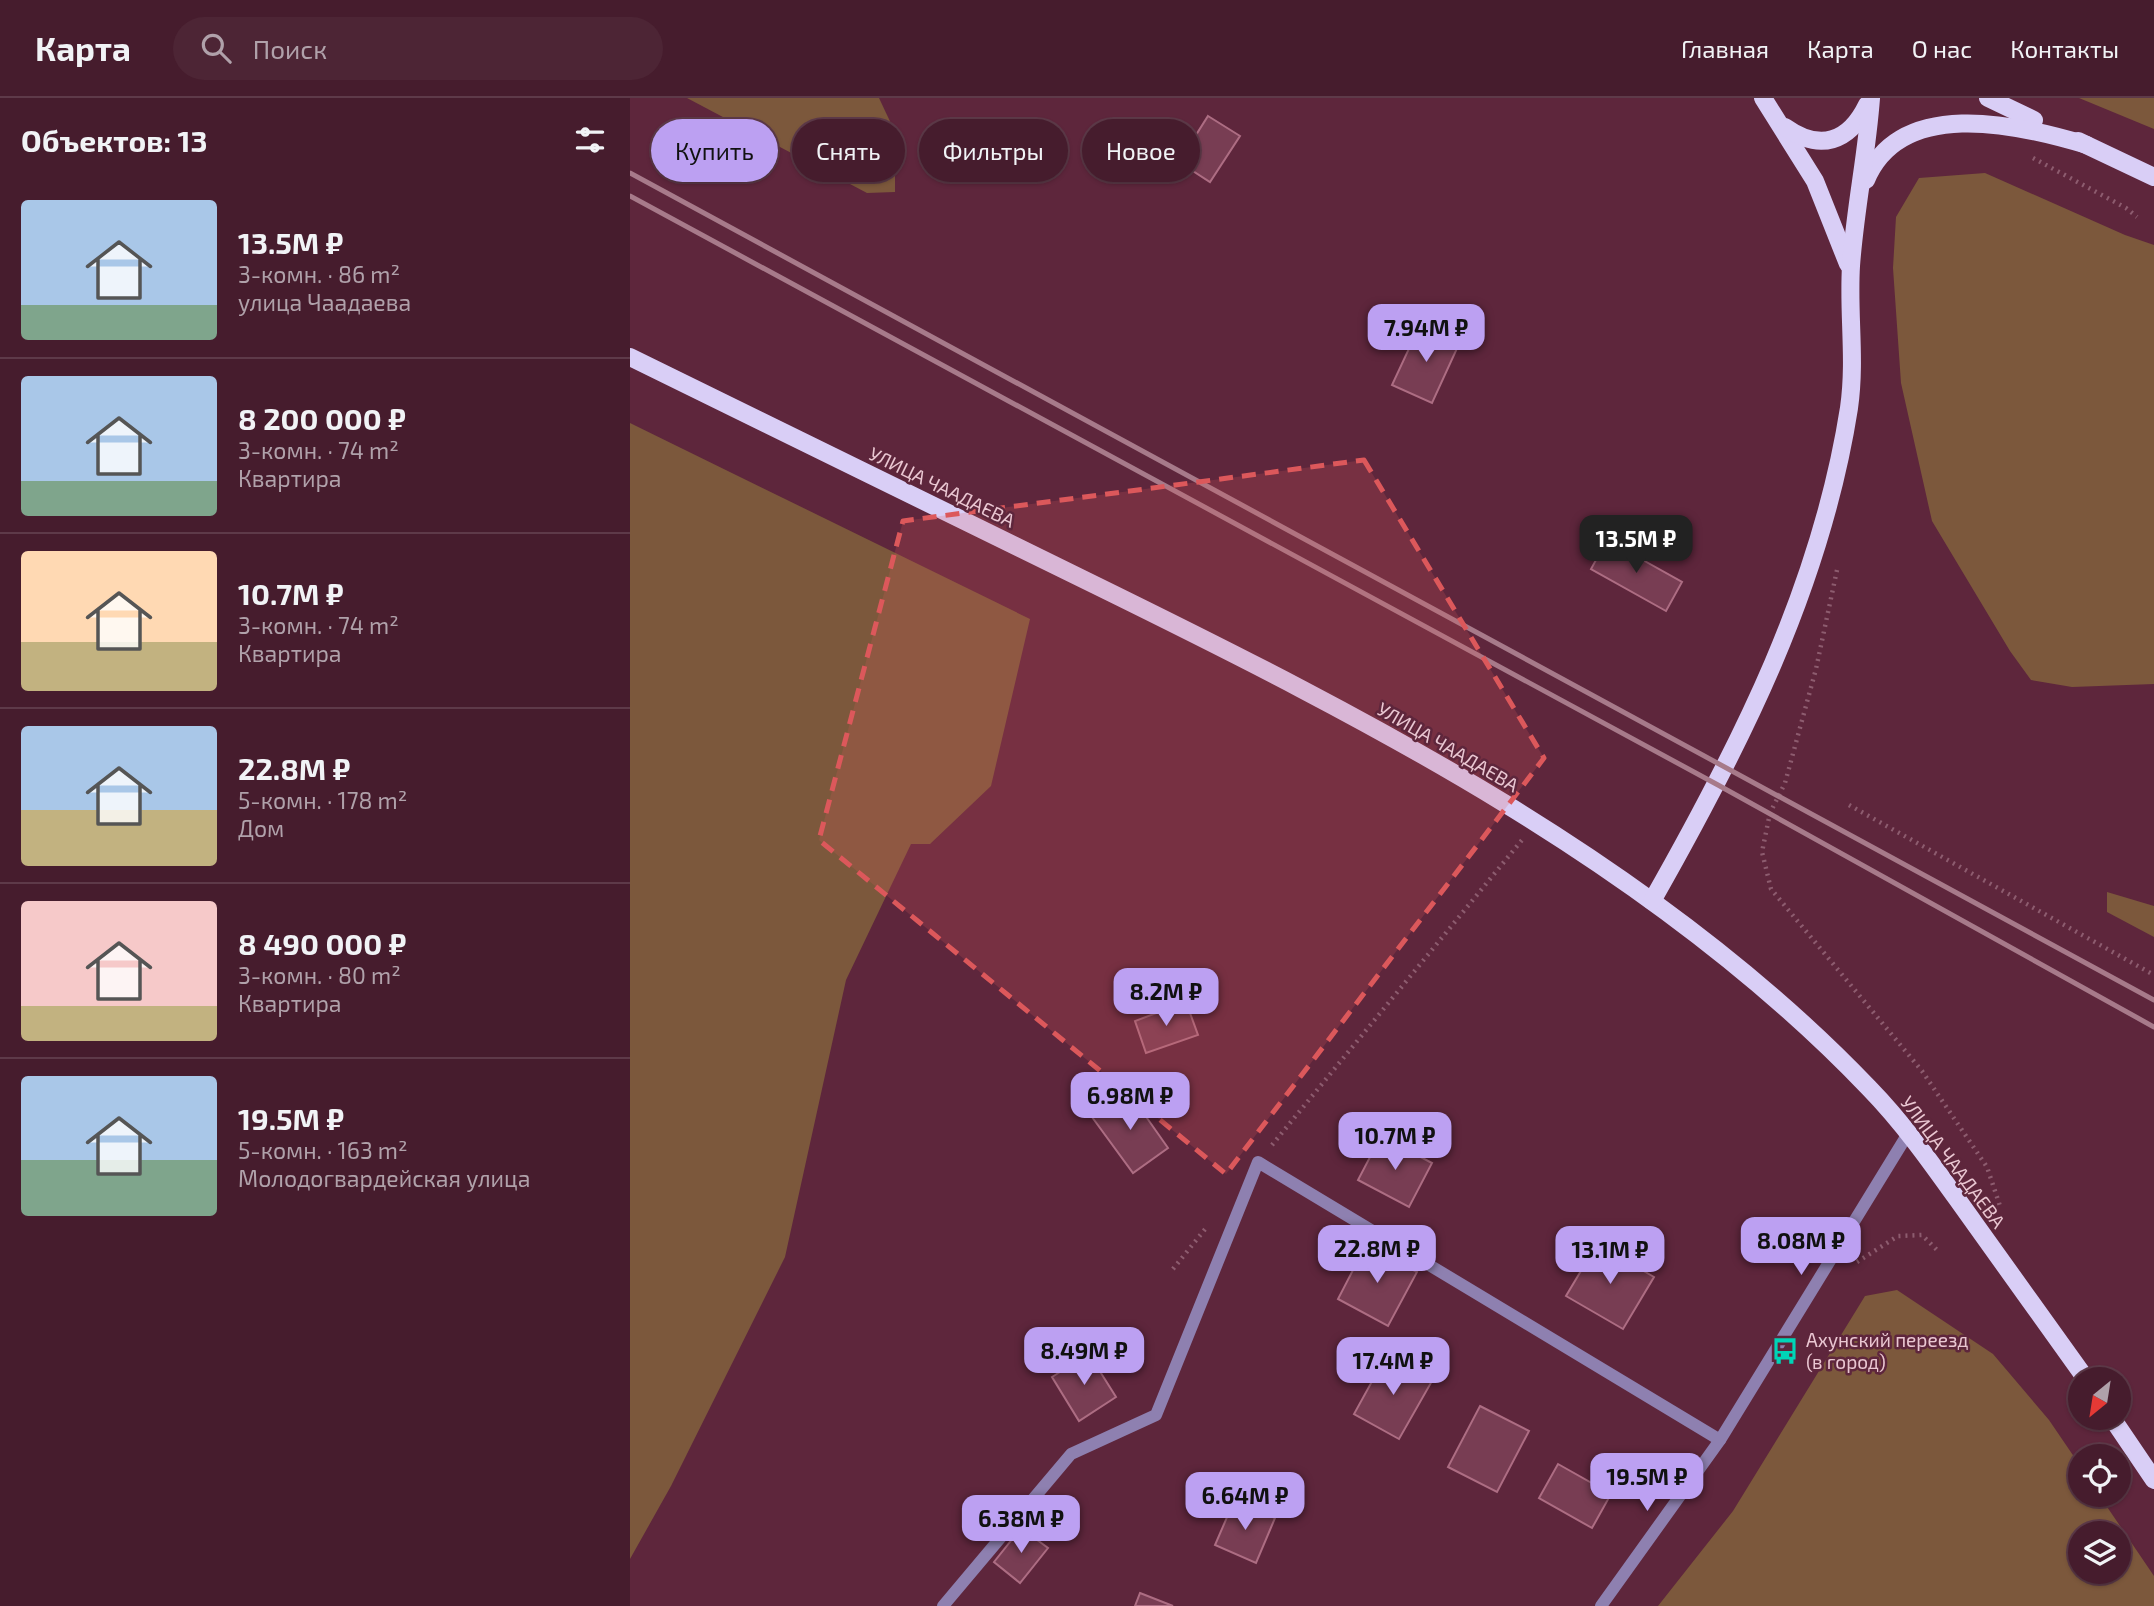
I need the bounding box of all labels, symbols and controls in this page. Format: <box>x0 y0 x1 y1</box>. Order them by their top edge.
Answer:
search box <box>173 17 663 80</box>
text: Карта <box>35 28 131 68</box>
icon: search <box>197 29 235 67</box>
text: Поиск <box>253 33 327 64</box>
text: Главная <box>1681 34 1769 63</box>
text: Карта <box>1807 34 1874 63</box>
text: О нас <box>1912 34 1972 63</box>
text: Контакты <box>2010 34 2119 63</box>
chip: Купить <box>651 119 778 182</box>
chip: Снять <box>792 119 905 182</box>
chip: Фильтры <box>919 119 1068 182</box>
chip: Новое <box>1082 119 1200 182</box>
icon: filters <box>571 121 609 159</box>
text: Объектов: 13 <box>21 122 208 158</box>
text: 13.5M ₽ <box>238 224 344 260</box>
icon: home <box>77 228 161 312</box>
text: 3-комн. · 86 m² <box>238 260 400 288</box>
text: улица Чаадаева <box>238 288 411 316</box>
pin: 7.94M ₽ <box>1361 304 1491 364</box>
text: 7.94M ₽ <box>1384 313 1468 341</box>
text: 8 200 000 ₽ <box>238 400 406 436</box>
icon: home <box>77 404 161 488</box>
text: 3-комн. · 74 m² <box>238 436 399 464</box>
street label: УЛИЦА ЧААДАЕВА <box>866 441 1019 532</box>
text: Квартира <box>238 464 342 492</box>
pin: 13.5M ₽ <box>1571 516 1701 575</box>
text: 13.5M ₽ <box>1596 524 1676 552</box>
text: 10.7M ₽ <box>238 575 344 611</box>
icon: home <box>77 579 161 663</box>
text: 3-комн. · 74 m² <box>238 611 399 639</box>
text: Квартира <box>238 639 342 667</box>
street label: УЛИЦА ЧААДАЕВА <box>1374 697 1523 796</box>
text: 22.8M ₽ <box>238 750 351 786</box>
icon: home <box>77 754 161 838</box>
text: 5-комн. · 178 m² <box>238 786 407 814</box>
text: Дом <box>238 814 284 842</box>
text: 8 490 000 ₽ <box>238 925 406 961</box>
icon: home <box>77 929 161 1013</box>
text: 3-комн. · 80 m² <box>238 961 401 989</box>
pin: 8.2M ₽ <box>1109 968 1223 1028</box>
text: 8.2M ₽ <box>1130 977 1202 1005</box>
text: Квартира <box>238 989 342 1017</box>
pin: 6.98M ₽ <box>1065 1072 1195 1132</box>
text: 6.98M ₽ <box>1087 1081 1173 1109</box>
street label: УЛИЦА ЧААДАЕВА <box>1896 1091 2011 1232</box>
text: 19.5M ₽ <box>238 1100 344 1136</box>
icon: home <box>77 1104 161 1188</box>
pin: 10.7M ₽ <box>1330 1112 1460 1172</box>
text: 10.7M ₽ <box>1354 1121 1436 1149</box>
text: 5-комн. · 163 m² <box>238 1136 407 1164</box>
text: Молодогвардейская улица <box>238 1164 530 1192</box>
pin: 8.08M ₽ <box>1736 1218 1866 1277</box>
pin: 22.8M ₽ <box>1312 1226 1442 1285</box>
pin: 13.1M ₽ <box>1545 1226 1675 1286</box>
text: 8.08M ₽ <box>1757 1226 1845 1254</box>
text: 22.8M ₽ <box>1334 1234 1420 1262</box>
text: 13.1M ₽ <box>1571 1235 1649 1263</box>
pin: 8.49M ₽ <box>1019 1328 1149 1387</box>
place label: Ахунский переезд (в город) <box>1806 1328 1968 1373</box>
text: 8.49M ₽ <box>1040 1336 1128 1364</box>
bus stop icon: Ахунский переезд (в город) <box>1770 1336 1800 1366</box>
pin: 17.4M ₽ <box>1328 1338 1458 1397</box>
text: 17.4M ₽ <box>1353 1346 1433 1374</box>
north arrow <box>2068 1367 2132 1430</box>
map controls <box>2068 1367 2131 1584</box>
button: locate <box>2068 1444 2131 1507</box>
pin: 19.5M ₽ <box>1582 1454 1712 1513</box>
text: 19.5M ₽ <box>1606 1462 1688 1490</box>
pin: 6.64M ₽ <box>1180 1472 1310 1532</box>
text: 6.64M ₽ <box>1201 1481 1289 1509</box>
pin: 6.38M ₽ <box>956 1496 1086 1555</box>
text: 6.38M ₽ <box>978 1504 1064 1532</box>
button: layers <box>2068 1521 2131 1584</box>

